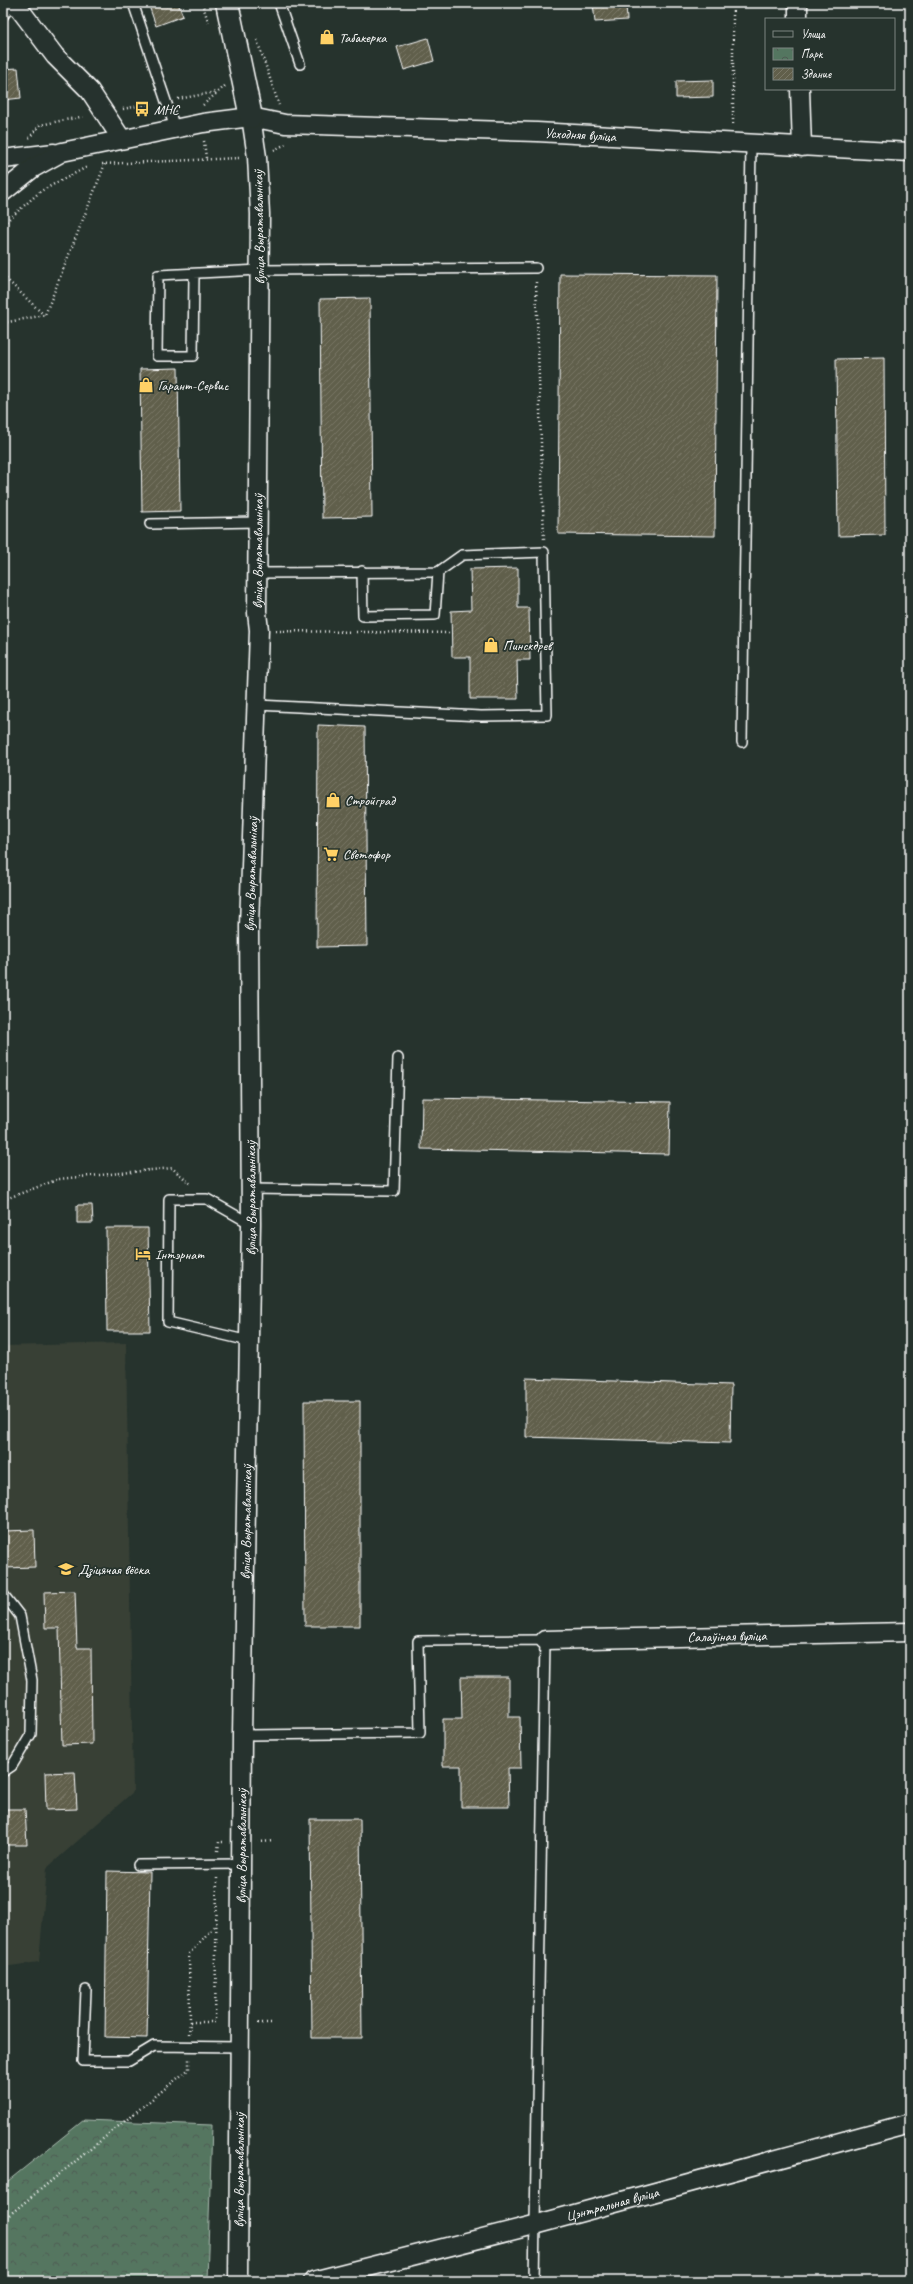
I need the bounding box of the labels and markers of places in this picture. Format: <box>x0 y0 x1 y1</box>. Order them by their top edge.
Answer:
shop icon: Табакерка <box>318 28 336 46</box>
place label: Табакерка <box>339 29 387 46</box>
bus stop icon: МНС <box>133 100 151 118</box>
place label: МНС <box>154 101 181 118</box>
shop icon: Гарант-Сервис <box>137 376 155 394</box>
place label: Гарант-Сервис <box>158 377 229 394</box>
shop icon: Пинскдрев <box>482 636 500 654</box>
place label: Пинскдрев <box>503 637 554 654</box>
shop icon: Стройград <box>324 791 342 809</box>
place label: Стройград <box>345 792 396 809</box>
supermarket icon: Светофор <box>322 845 340 863</box>
place label: Светофор <box>343 846 391 863</box>
hotel icon: Інтэрнат <box>134 1245 152 1263</box>
place label: Інтэрнат <box>155 1246 205 1263</box>
school or university icon: Дзіцячая вёска <box>57 1560 75 1578</box>
place label: Дзіцячая вёска <box>78 1561 150 1578</box>

